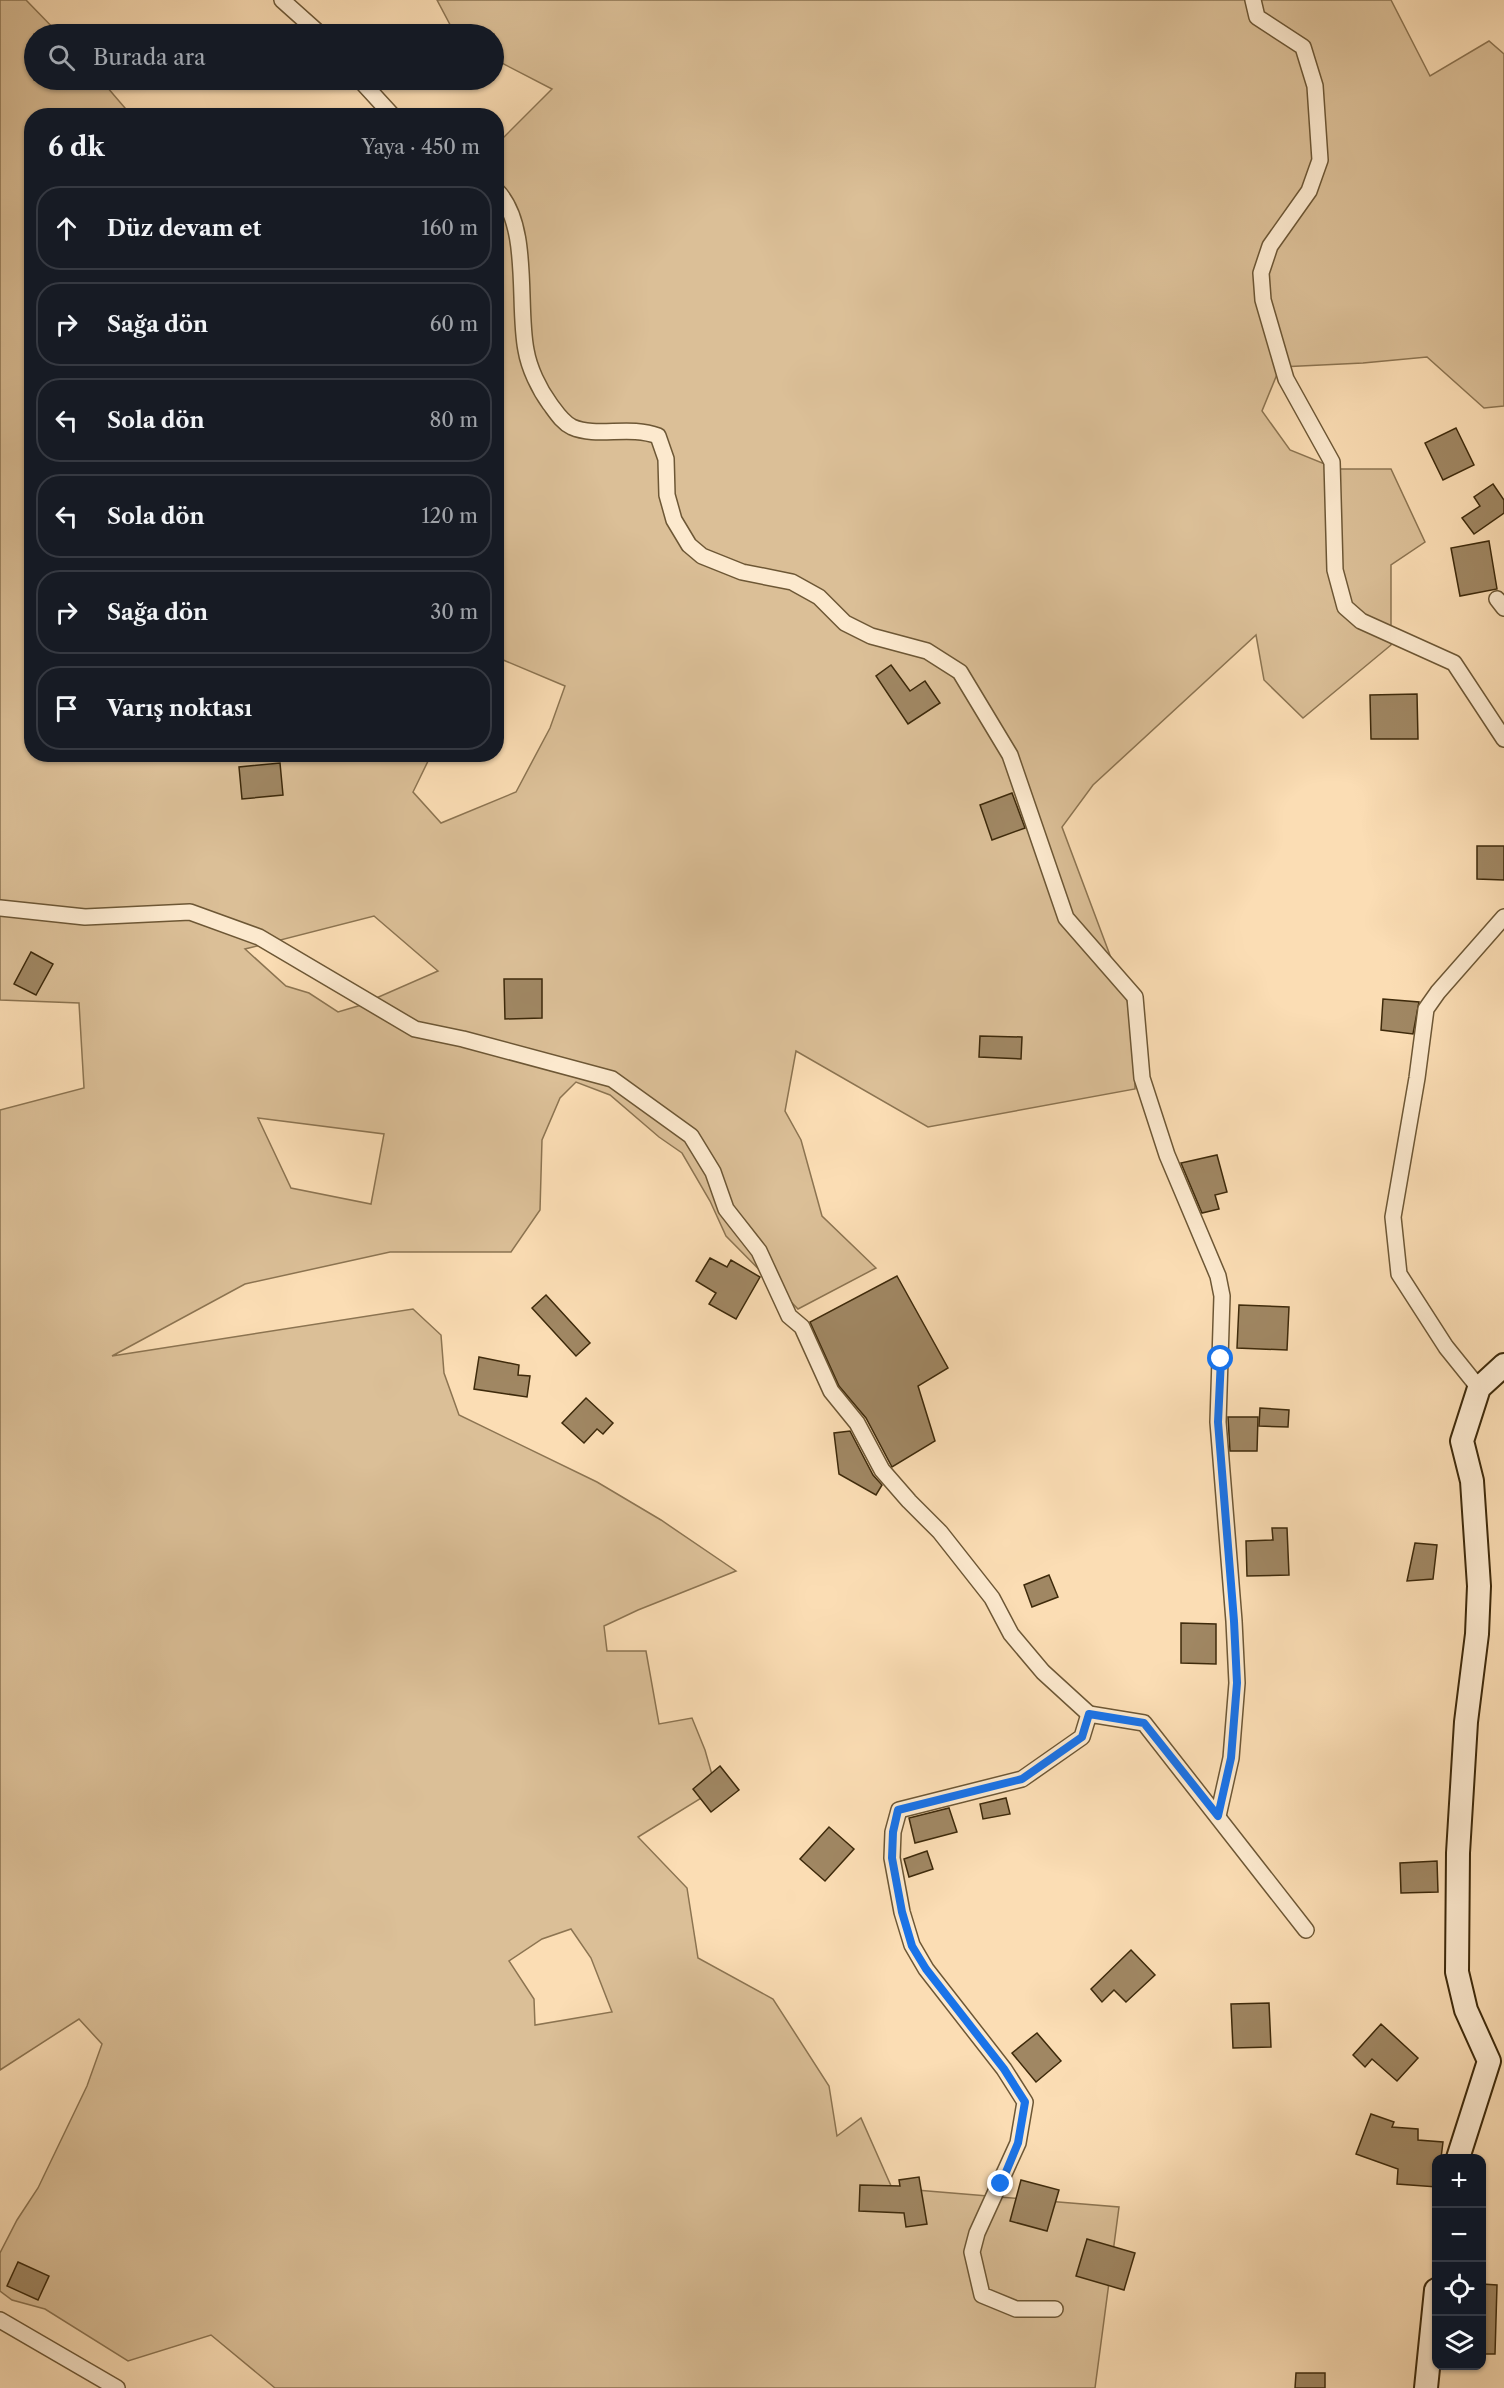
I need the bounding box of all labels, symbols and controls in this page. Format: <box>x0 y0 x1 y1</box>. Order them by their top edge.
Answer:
search box <box>24 24 504 90</box>
icon: search <box>45 41 78 74</box>
text: Burada ara <box>93 44 206 71</box>
text: 6 dk <box>48 131 105 163</box>
text: Yaya · 450 m <box>361 135 480 159</box>
icon: ahead <box>50 212 83 245</box>
text: Düz devam et <box>107 215 261 242</box>
text: 160 m <box>421 216 478 240</box>
icon: right <box>50 308 83 341</box>
text: Sağa dön <box>107 311 208 338</box>
text: 60 m <box>430 312 478 336</box>
icon: left <box>50 404 83 437</box>
text: Sola dön <box>107 407 205 434</box>
text: 80 m <box>430 408 478 432</box>
icon: left <box>50 500 83 533</box>
text: Sola dön <box>107 503 205 530</box>
text: 120 m <box>421 504 478 528</box>
icon: right <box>50 596 83 629</box>
text: Sağa dön <box>107 599 208 626</box>
text: 30 m <box>430 600 478 624</box>
icon: arrive <box>50 692 83 725</box>
text: Varış noktası <box>107 695 252 722</box>
route start <box>1207 1345 1233 1371</box>
map controls <box>1432 2154 1486 2370</box>
button: + <box>1432 2154 1486 2208</box>
route end <box>987 2170 1013 2196</box>
button: − <box>1432 2208 1486 2262</box>
button: locate <box>1432 2262 1486 2316</box>
button: layers <box>1432 2316 1486 2370</box>

